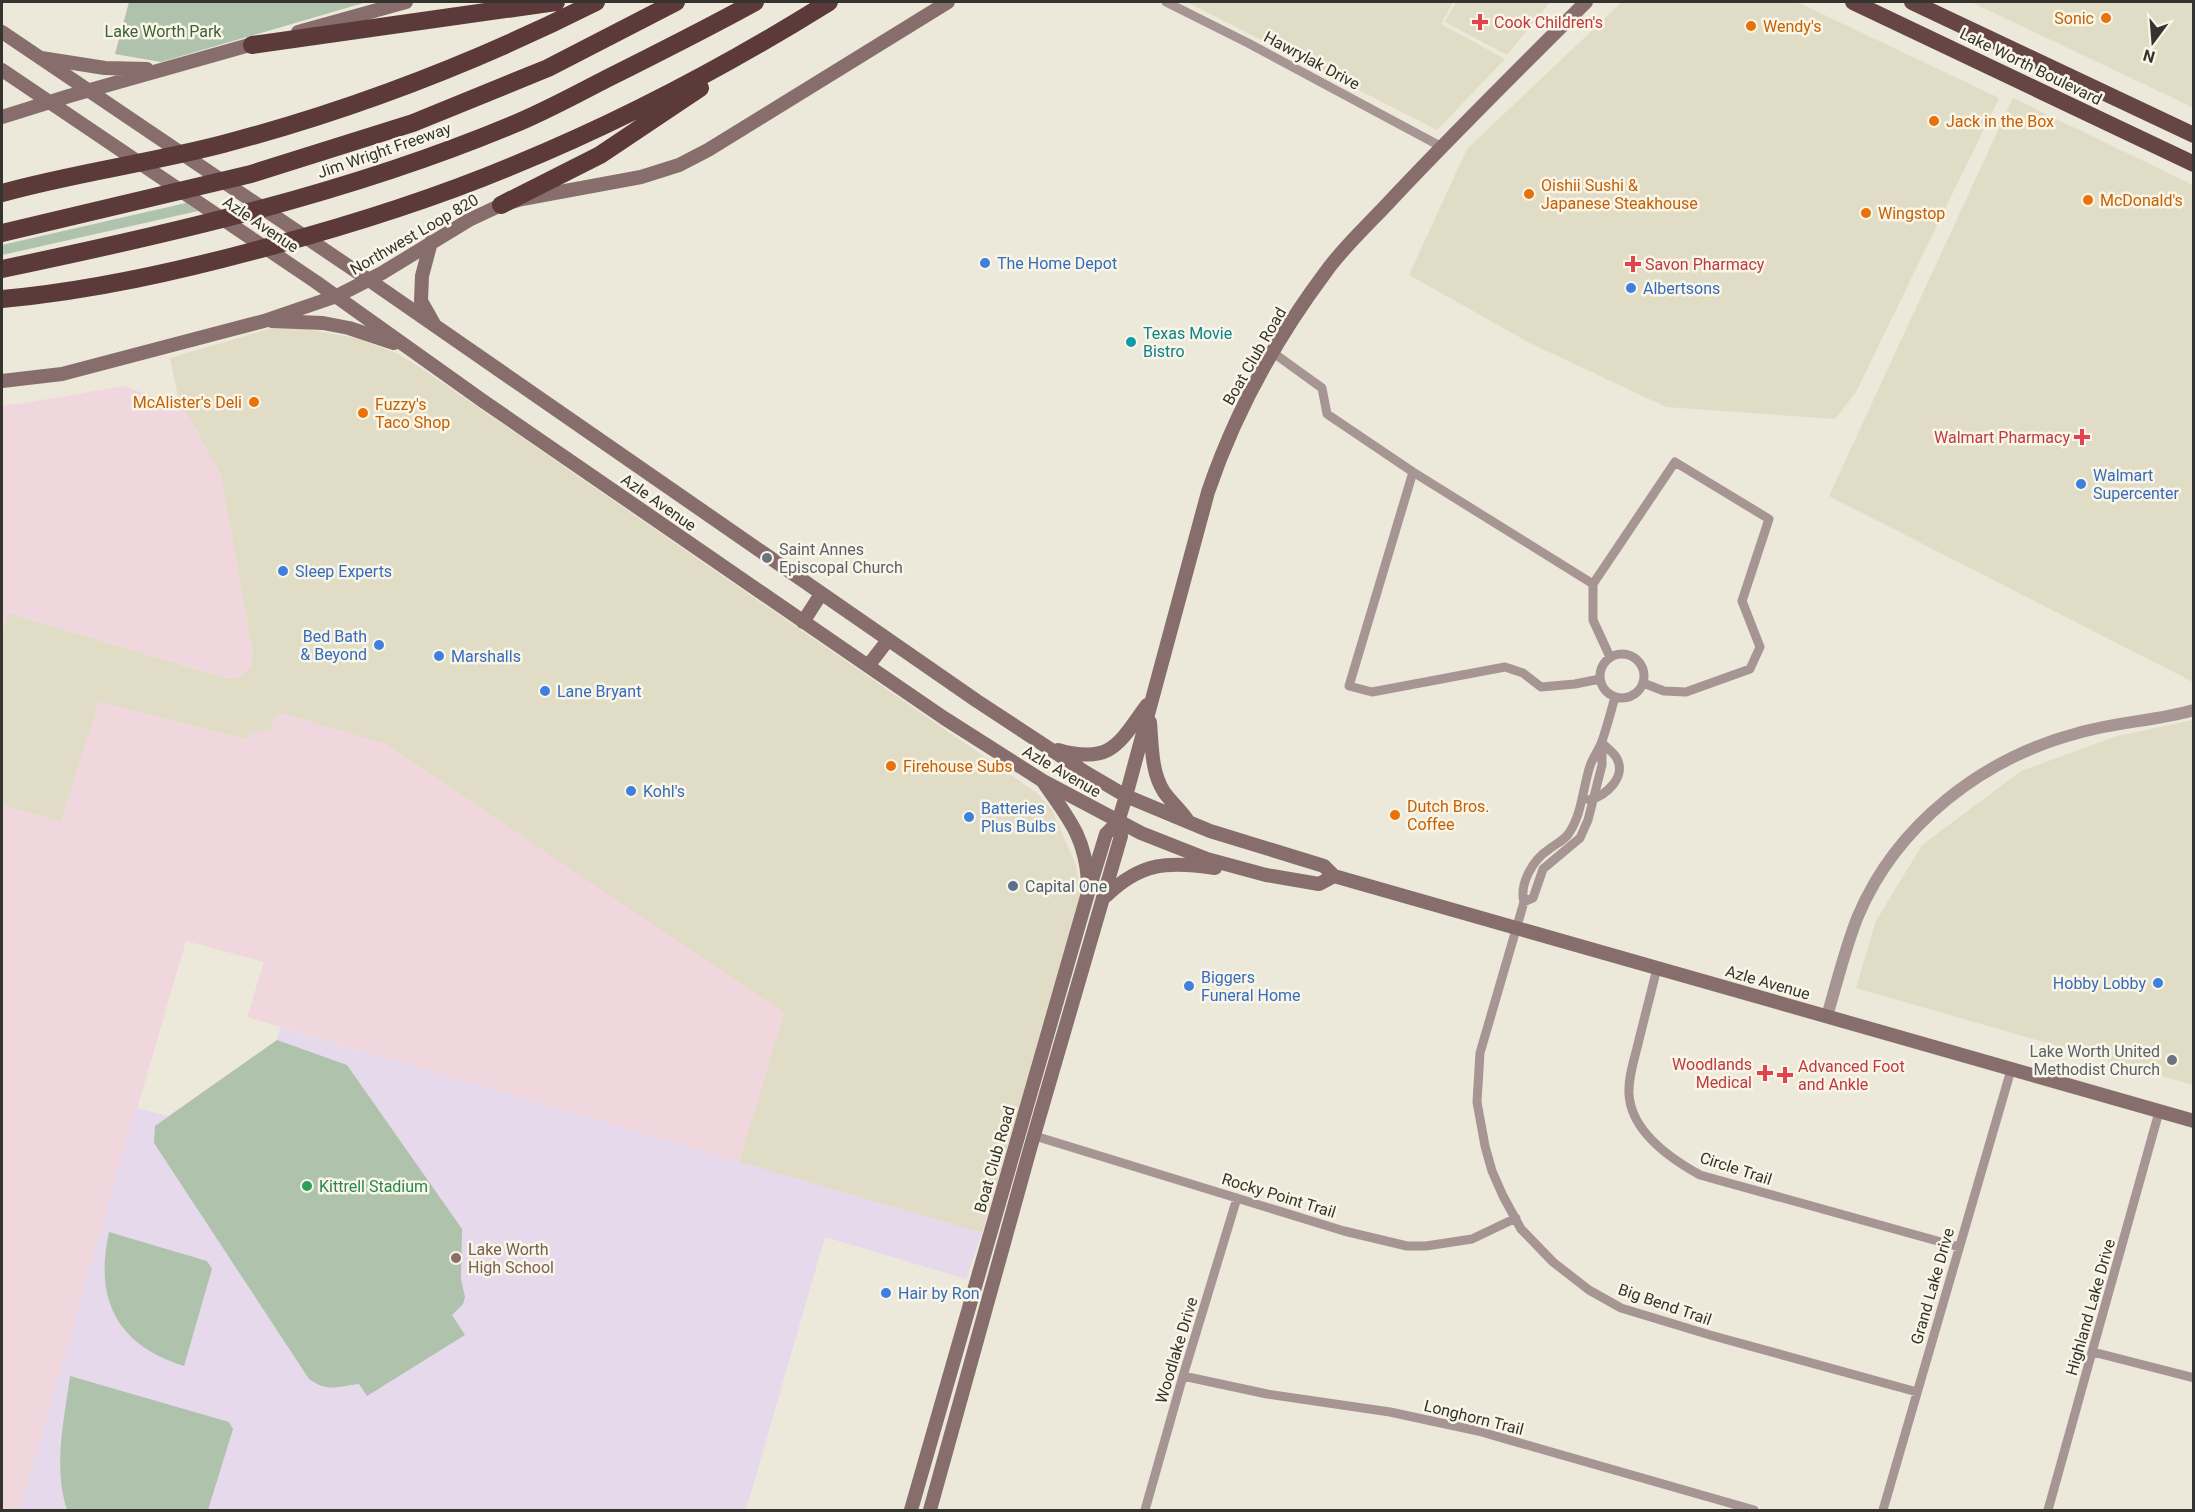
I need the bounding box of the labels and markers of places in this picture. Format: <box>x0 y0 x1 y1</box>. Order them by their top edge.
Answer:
place label: Sonic <box>2054 9 2094 28</box>
marker: Sonic <box>2099 11 2113 25</box>
marker: Cook Children's <box>1471 13 1489 31</box>
place label: Cook Children's <box>1494 13 1603 32</box>
place label: Wendy's <box>1763 17 1821 36</box>
marker: Wendy's <box>1744 19 1758 33</box>
place label: Jack in the Box <box>1946 112 2054 131</box>
marker: Jack in the Box <box>1927 114 1941 128</box>
place label: Oishii Sushi & Japanese Steakhouse <box>1541 176 1698 213</box>
marker: Oishii Sushi & Japanese Steakhouse <box>1522 187 1536 201</box>
place label: McDonald's <box>2100 191 2183 210</box>
marker: McDonald's <box>2081 193 2095 207</box>
place label: Wingstop <box>1878 204 1945 223</box>
marker: Wingstop <box>1859 206 1873 220</box>
place label: The Home Depot <box>997 254 1117 273</box>
place label: Savon Pharmacy <box>1645 255 1765 274</box>
marker: The Home Depot <box>978 256 992 270</box>
marker: Savon Pharmacy <box>1626 257 1640 271</box>
place label: Albertsons <box>1643 279 1720 298</box>
marker: Albertsons <box>1624 281 1638 295</box>
place label: Texas Movie Bistro <box>1143 324 1232 361</box>
marker: Texas Movie Bistro <box>1124 335 1138 349</box>
place label: McAlister's Deli <box>133 393 242 412</box>
marker: McAlister's Deli <box>247 395 261 409</box>
place label: Fuzzy's Taco Shop <box>375 395 450 432</box>
marker: Fuzzy's Taco Shop <box>356 406 370 420</box>
place label: Walmart Pharmacy <box>1934 428 2070 447</box>
marker: Walmart Pharmacy <box>2075 430 2089 444</box>
place label: Walmart Supercenter <box>2093 466 2179 503</box>
marker: Walmart Supercenter <box>2074 477 2088 491</box>
place label: Saint Annes Episcopal Church <box>779 540 903 577</box>
marker: Saint Annes Episcopal Church <box>760 551 774 565</box>
place label: Sleep Experts <box>295 562 392 581</box>
marker: Sleep Experts <box>276 564 290 578</box>
place label: Bed Bath & Beyond <box>300 627 367 664</box>
marker: Bed Bath & Beyond <box>372 638 386 652</box>
place label: Marshalls <box>451 647 521 666</box>
marker: Marshalls <box>432 649 446 663</box>
place label: Lane Bryant <box>557 682 641 701</box>
marker: Lane Bryant <box>538 684 552 698</box>
place label: Firehouse Subs <box>903 757 1013 776</box>
marker: Firehouse Subs <box>884 759 898 773</box>
place label: Kohl's <box>643 782 685 801</box>
marker: Kohl's <box>624 784 638 798</box>
place label: Dutch Bros. Coffee <box>1407 797 1490 834</box>
place label: Batteries Plus Bulbs <box>981 799 1056 836</box>
marker: Dutch Bros. Coffee <box>1388 808 1402 822</box>
marker: Batteries Plus Bulbs <box>962 810 976 824</box>
place label: Capital One <box>1025 877 1107 896</box>
marker: Capital One <box>1006 879 1020 893</box>
place label: Biggers Funeral Home <box>1201 968 1301 1005</box>
place label: Hobby Lobby <box>2053 974 2146 993</box>
marker: Hobby Lobby <box>2151 976 2165 990</box>
marker: Biggers Funeral Home <box>1182 979 1196 993</box>
place label: Lake Worth United Methodist Church <box>2030 1042 2160 1079</box>
marker: Lake Worth United Methodist Church <box>2165 1053 2179 1067</box>
place label: Woodlands Medical <box>1672 1055 1752 1092</box>
place label: Advanced Foot and Ankle <box>1798 1057 1905 1094</box>
marker: Woodlands Medical <box>1756 1064 1774 1082</box>
marker: Advanced Foot and Ankle <box>1776 1066 1794 1084</box>
place label: Kittrell Stadium <box>319 1177 428 1196</box>
marker: Kittrell Stadium <box>300 1179 314 1193</box>
place label: Lake Worth High School <box>468 1240 554 1277</box>
marker: Lake Worth High School <box>449 1251 463 1265</box>
place label: Hair by Ron <box>898 1284 980 1303</box>
marker: Hair by Ron <box>879 1286 893 1300</box>

